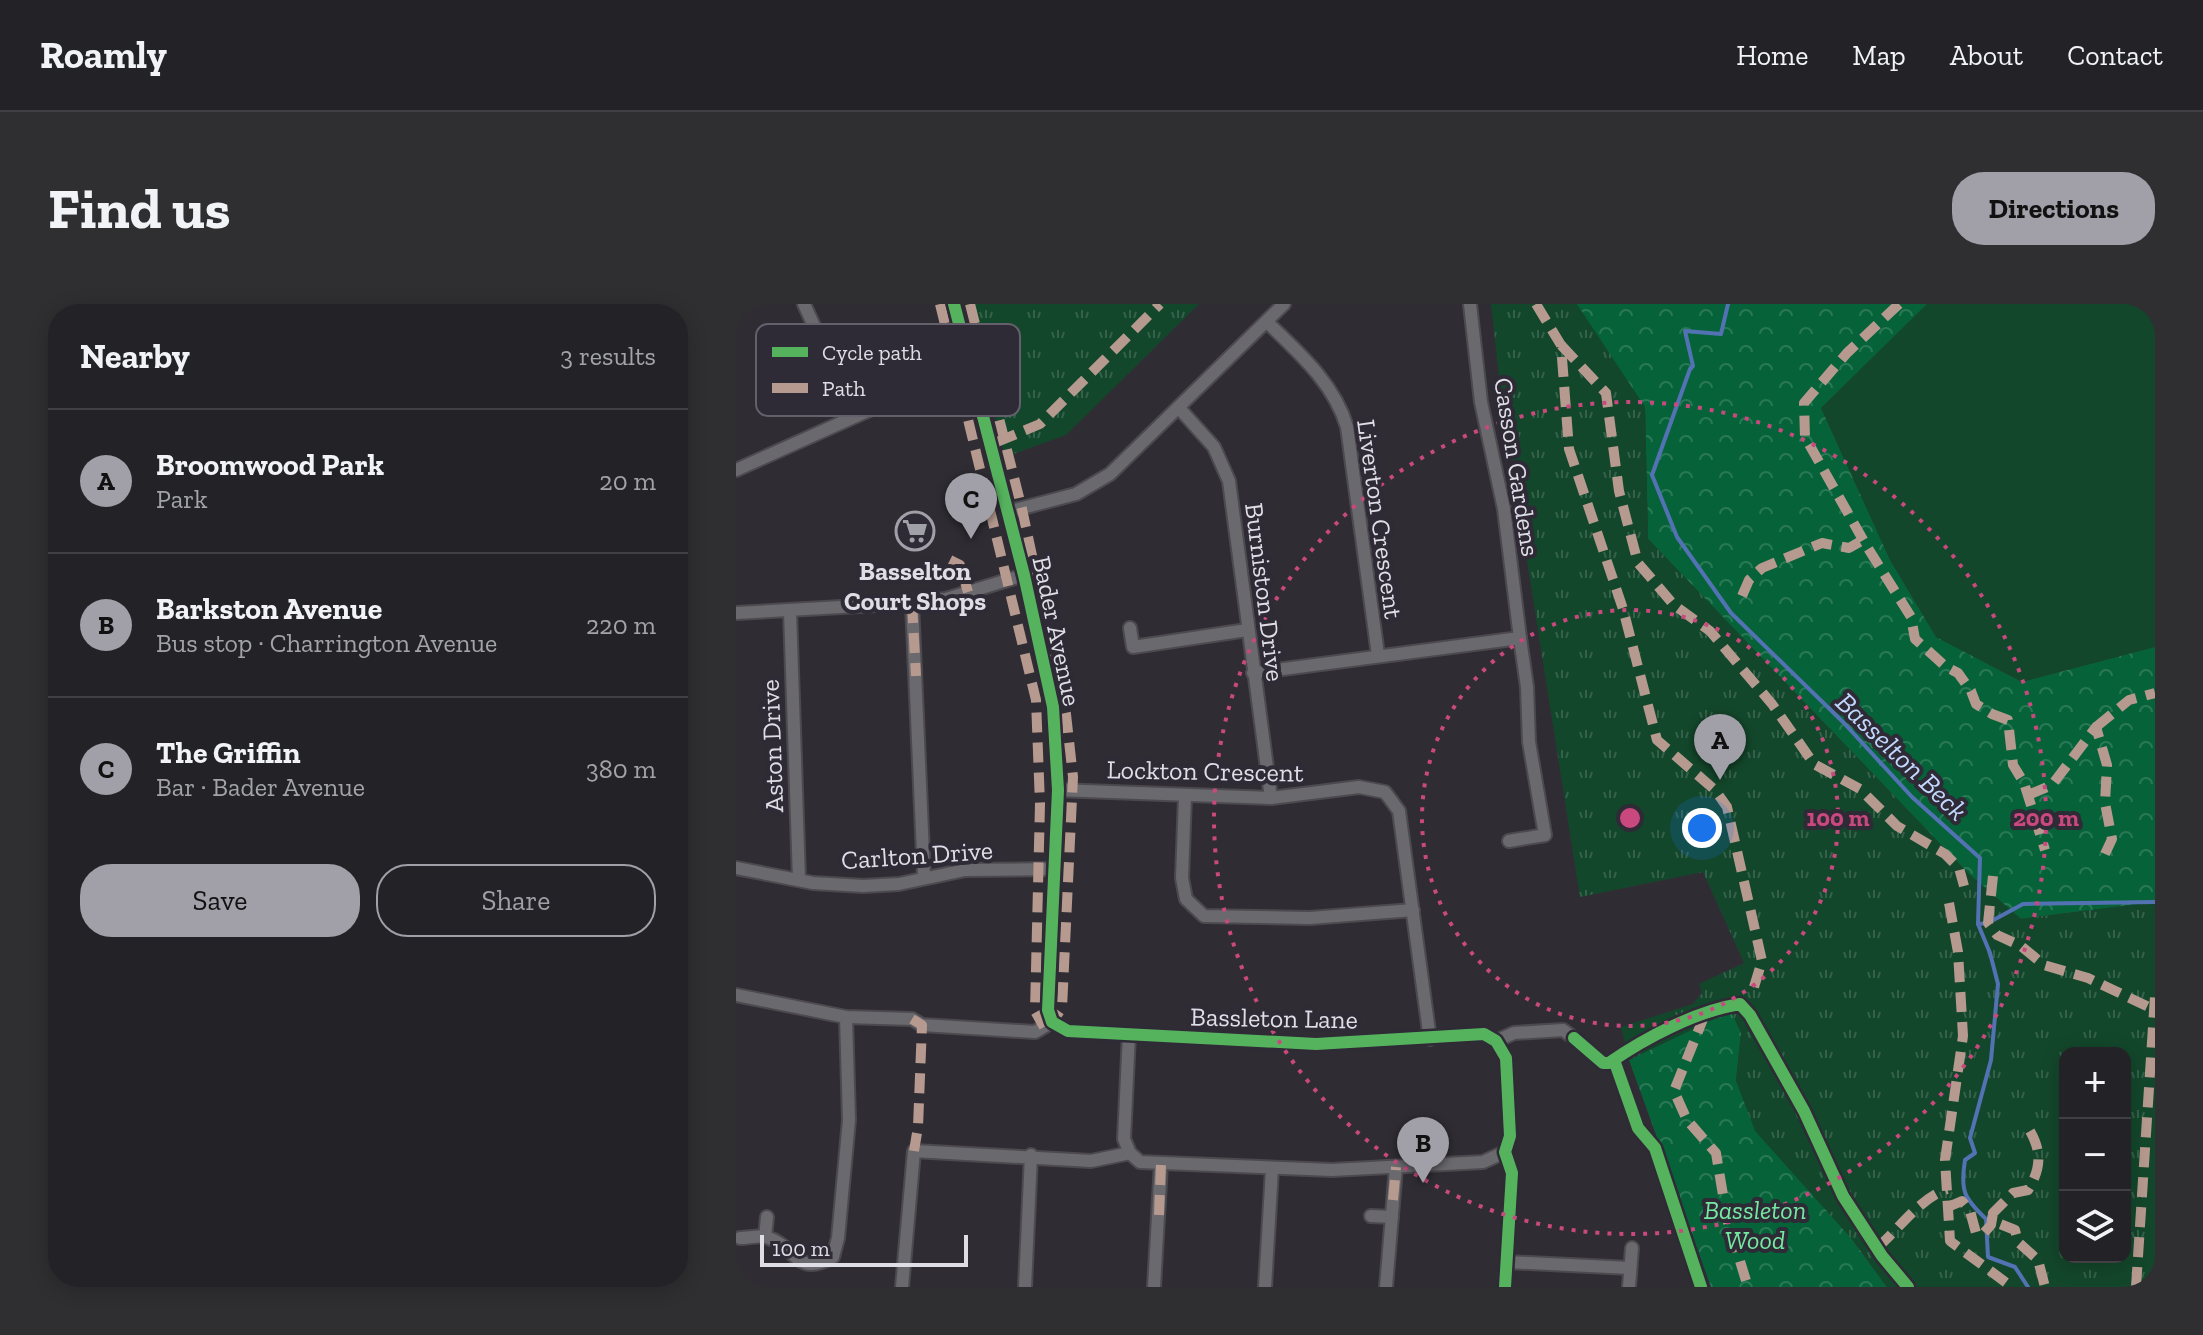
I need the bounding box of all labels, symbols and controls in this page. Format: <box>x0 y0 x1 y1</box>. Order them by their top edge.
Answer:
text: Roamly <box>40 32 167 78</box>
text: Home <box>1736 39 1808 72</box>
text: Map <box>1852 39 1906 72</box>
text: About <box>1950 39 2023 72</box>
text: Contact <box>2067 39 2163 72</box>
button: Directions <box>1952 172 2155 245</box>
text: Find us <box>48 175 231 242</box>
legend <box>756 324 1020 416</box>
text: Nearby <box>80 336 190 377</box>
text: Cycle path <box>822 339 922 366</box>
text: 3 results <box>560 340 656 372</box>
text: Path <box>822 375 866 402</box>
street label: Casson Gardens <box>1487 375 1547 559</box>
street label: Liverton Crescent <box>1350 417 1410 621</box>
text: Broomwood Park <box>156 447 384 483</box>
text: A <box>97 465 115 497</box>
text: 20 m <box>599 465 656 497</box>
pin: C <box>945 473 997 539</box>
text: Park <box>156 483 208 515</box>
street label: Burniston Drive <box>1238 501 1292 683</box>
supermarket icon: Basselton Court Shops <box>894 510 936 552</box>
street label: Bader Avenue <box>1025 553 1089 709</box>
place label: Basselton Court Shops <box>844 555 986 617</box>
text: Barkston Avenue <box>156 591 382 627</box>
text: B <box>98 609 114 641</box>
text: 220 m <box>586 609 656 641</box>
text: Bus stop · Charrington Avenue <box>156 627 497 659</box>
street label: Aston Drive <box>754 679 790 813</box>
water label: Basselton Beck <box>1829 685 1974 827</box>
pin: A <box>1694 714 1746 780</box>
text: The Griffin <box>156 735 300 771</box>
text: C <box>98 753 114 785</box>
text: 380 m <box>586 753 656 785</box>
street label: Lockton Crescent <box>1106 753 1304 789</box>
text: Bar · Bader Avenue <box>156 771 365 803</box>
text: 100 m <box>1807 803 1869 832</box>
text: 200 m <box>2013 803 2079 832</box>
centre of rings <box>1616 804 1644 832</box>
your location <box>1682 808 1722 848</box>
street label: Carlton Drive <box>840 834 994 876</box>
button: Save <box>80 864 360 937</box>
button: Share <box>376 864 656 937</box>
street label: Bassleton Lane <box>1190 1001 1358 1035</box>
map controls <box>2059 1047 2131 1263</box>
button: + <box>2059 1047 2131 1119</box>
pin: B <box>1397 1117 1449 1183</box>
button: − <box>2059 1119 2131 1191</box>
button: layers <box>2059 1191 2131 1263</box>
park label: Bassleton Wood <box>1704 1194 1806 1256</box>
scale bar <box>760 1231 968 1267</box>
text: 100 m <box>772 1235 830 1262</box>

